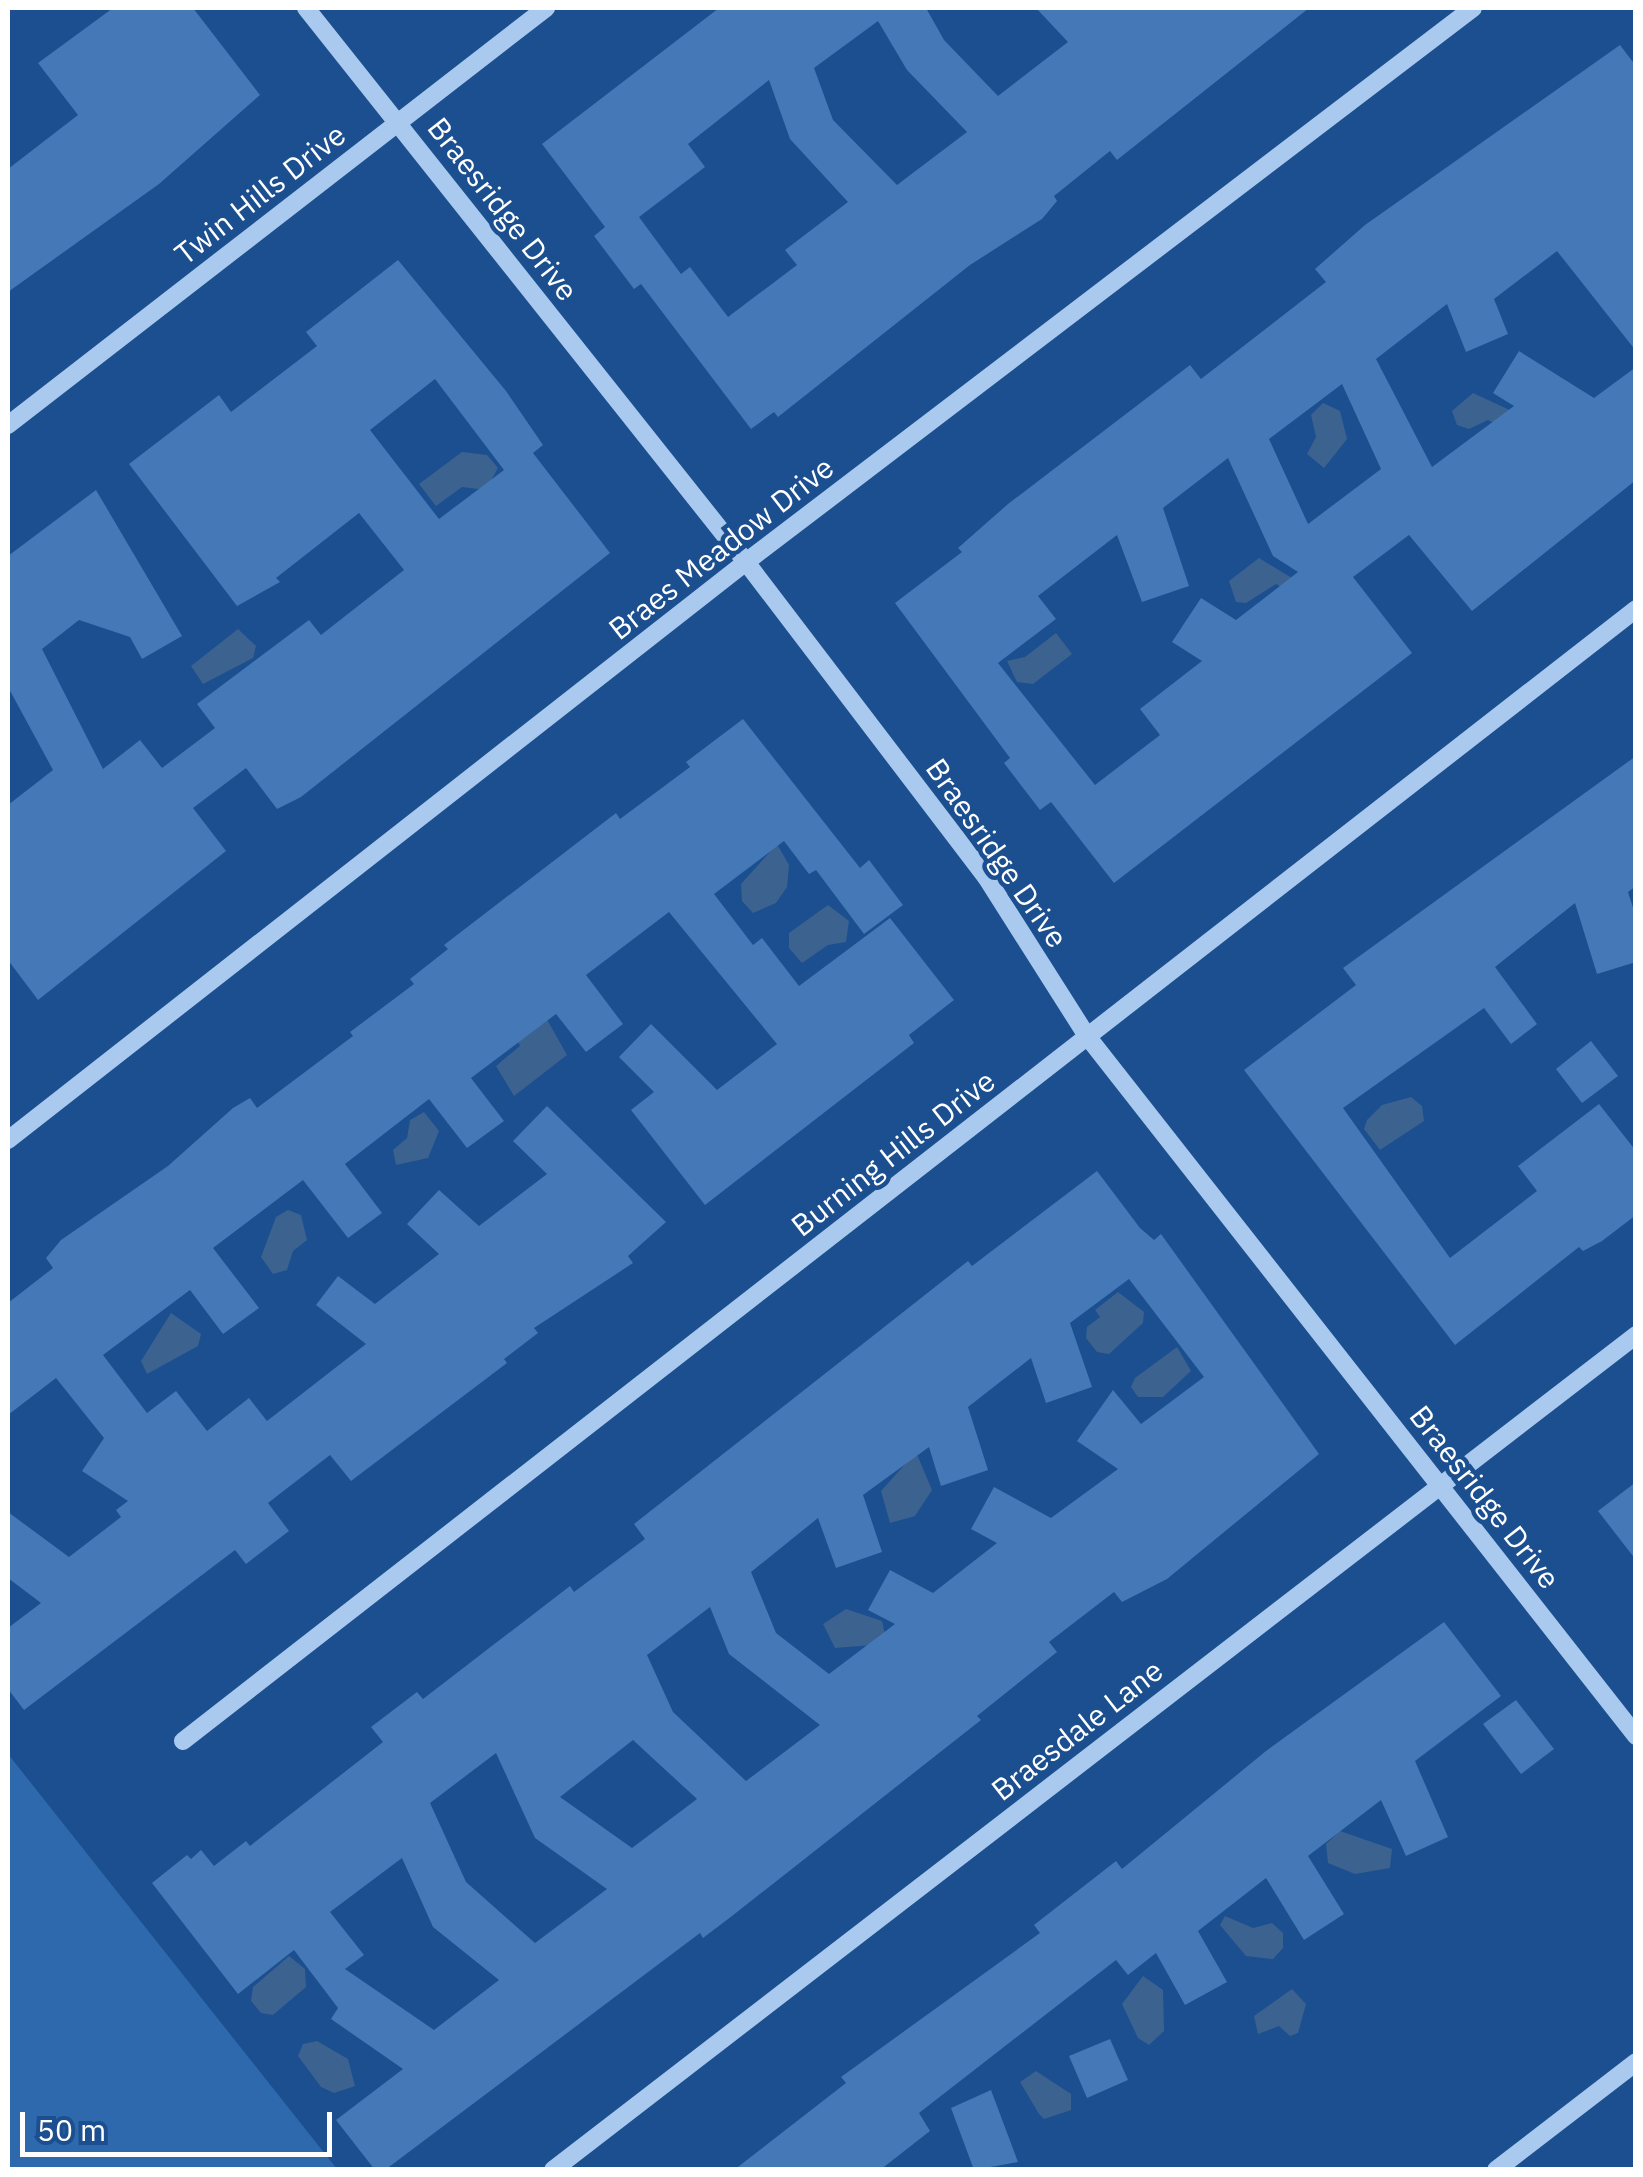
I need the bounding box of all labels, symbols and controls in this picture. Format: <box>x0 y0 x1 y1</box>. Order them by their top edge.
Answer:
street label: Braesridge Drive <box>420 110 586 308</box>
street label: Twin Hills Drive <box>167 116 353 272</box>
street label: Braes Meadow Drive <box>601 449 841 647</box>
street label: Braesridge Drive <box>918 752 1076 954</box>
street label: Burning Hills Drive <box>784 1062 1002 1244</box>
street label: Braesridge Drive <box>1402 1398 1568 1596</box>
street label: Braesdale Lane <box>984 1652 1170 1808</box>
scale bar <box>25 2092 338 2154</box>
text: 50 m <box>37 2110 106 2149</box>

